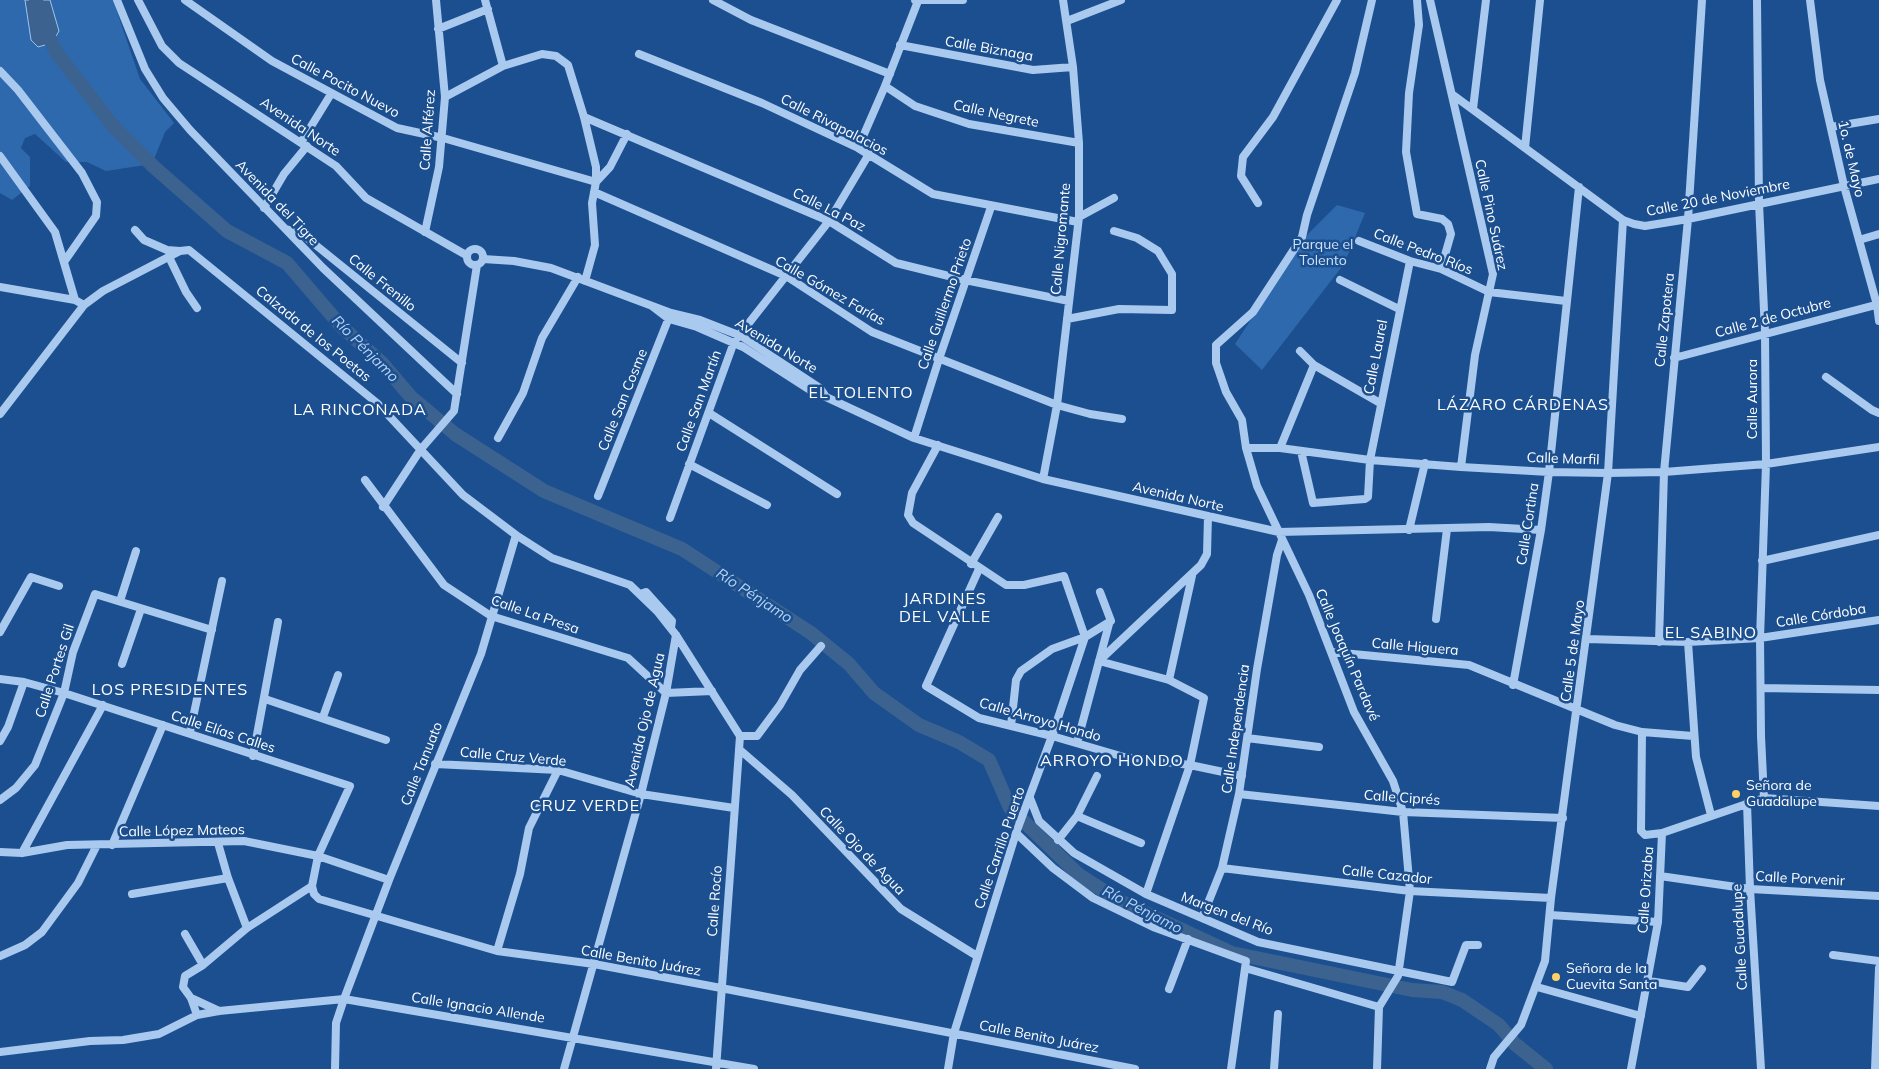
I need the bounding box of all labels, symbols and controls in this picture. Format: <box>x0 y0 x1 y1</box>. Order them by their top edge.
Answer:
street label: Calle Biznaga <box>944 33 1034 65</box>
street label: Calle Pocito Nuevo <box>288 50 402 122</box>
street label: Calle Alférez <box>417 89 439 171</box>
street label: Calle Rivapalacios <box>778 91 890 159</box>
street label: Avenida Norte <box>257 94 343 160</box>
street label: Calle Negrete <box>952 97 1040 131</box>
street label: 1o. de Mayo <box>1834 119 1868 199</box>
street label: Avenida del Tigre <box>232 157 322 249</box>
street label: Calle Pino Suárez <box>1471 158 1511 272</box>
street label: Calle 20 de Noviembre <box>1645 176 1791 220</box>
street label: Calle Nigromante <box>1048 182 1074 296</box>
street label: Calle La Paz <box>790 184 868 236</box>
street label: Calle Pedro Ríos <box>1371 225 1475 279</box>
street label: Calle Guillermo Prieto <box>915 236 975 372</box>
park label: Parque el Tolento <box>1293 237 1353 270</box>
street label: Calle Frenillo <box>345 251 419 315</box>
street label: Calle Gómez Farías <box>772 253 888 329</box>
street label: Calle Zapotera <box>1652 272 1678 368</box>
street label: Calzada de los Poetas <box>252 282 374 386</box>
street label: Calle 2 de Octubre <box>1713 294 1833 342</box>
water label: Río Pénjamo <box>328 312 402 386</box>
street label: Avenida Norte <box>732 315 820 377</box>
street label: Calle Laurel <box>1361 318 1391 396</box>
street label: Calle San Cosme <box>595 347 651 453</box>
street label: Calle San Martín <box>673 348 725 454</box>
street label: Calle Aurora <box>1745 359 1761 439</box>
district label: EL TOLENTO <box>807 383 915 403</box>
district label: LÁZARO CÁRDENAS <box>1435 395 1611 415</box>
district label: LA RINCONADA <box>292 400 428 420</box>
street label: Calle Marfil <box>1526 449 1600 469</box>
street label: Avenida Norte <box>1131 478 1225 516</box>
street label: Calle Cortina <box>1513 482 1543 566</box>
water label: Río Pénjamo <box>713 565 795 627</box>
street label: Calle Joaquín Pardavé <box>1311 586 1383 724</box>
district label: JARDINES DEL VALLE <box>898 589 992 627</box>
street label: Calle La Presa <box>489 592 581 638</box>
street label: Calle 5 de Mayo <box>1558 599 1588 703</box>
street label: Calle Córdoba <box>1775 601 1867 631</box>
street label: Calle Portes Gil <box>32 622 78 720</box>
district label: EL SABINO <box>1664 623 1758 643</box>
street label: Calle Higuera <box>1371 635 1459 659</box>
street label: Avenida Ojo de Agua <box>621 651 669 789</box>
street label: Calle Independencia <box>1219 663 1253 795</box>
district label: LOS PRESIDENTES <box>90 680 250 700</box>
street label: Calle Arroyo Hondo <box>977 695 1103 745</box>
street label: Calle Elías Calles <box>169 707 277 757</box>
street label: Calle Tanuato <box>398 720 446 808</box>
street label: Calle Cruz Verde <box>459 744 567 770</box>
district label: ARROYO HONDO <box>1039 751 1185 771</box>
place label: Señora de Guadalupe <box>1746 778 1817 810</box>
street label: Calle Carrillo Puerto <box>971 785 1029 911</box>
street label: Calle Ciprés <box>1363 787 1441 809</box>
marker: Señora de Guadalupe <box>1730 788 1742 800</box>
district label: CRUZ VERDE <box>529 796 641 816</box>
street label: Calle Ojo de Agua <box>816 803 908 899</box>
street label: Calle López Mateos <box>119 822 245 840</box>
street label: Calle Orizaba <box>1635 846 1657 934</box>
street label: Calle Cazador <box>1341 862 1433 888</box>
street label: Calle Rocío <box>704 865 726 937</box>
street label: Calle Porvenir <box>1755 868 1845 890</box>
water label: Río Pénjamo <box>1099 882 1185 938</box>
street label: Calle Guadalupe <box>1729 883 1751 991</box>
street label: Margen del Río <box>1179 889 1275 939</box>
street label: Calle Benito Juárez <box>580 942 702 980</box>
place label: Señora de la Cuevita Santa <box>1566 961 1657 994</box>
marker: Señora de la Cuevita Santa <box>1550 971 1562 983</box>
street label: Calle Ignacio Allende <box>410 989 546 1027</box>
street label: Calle Benito Juárez <box>978 1017 1100 1057</box>

